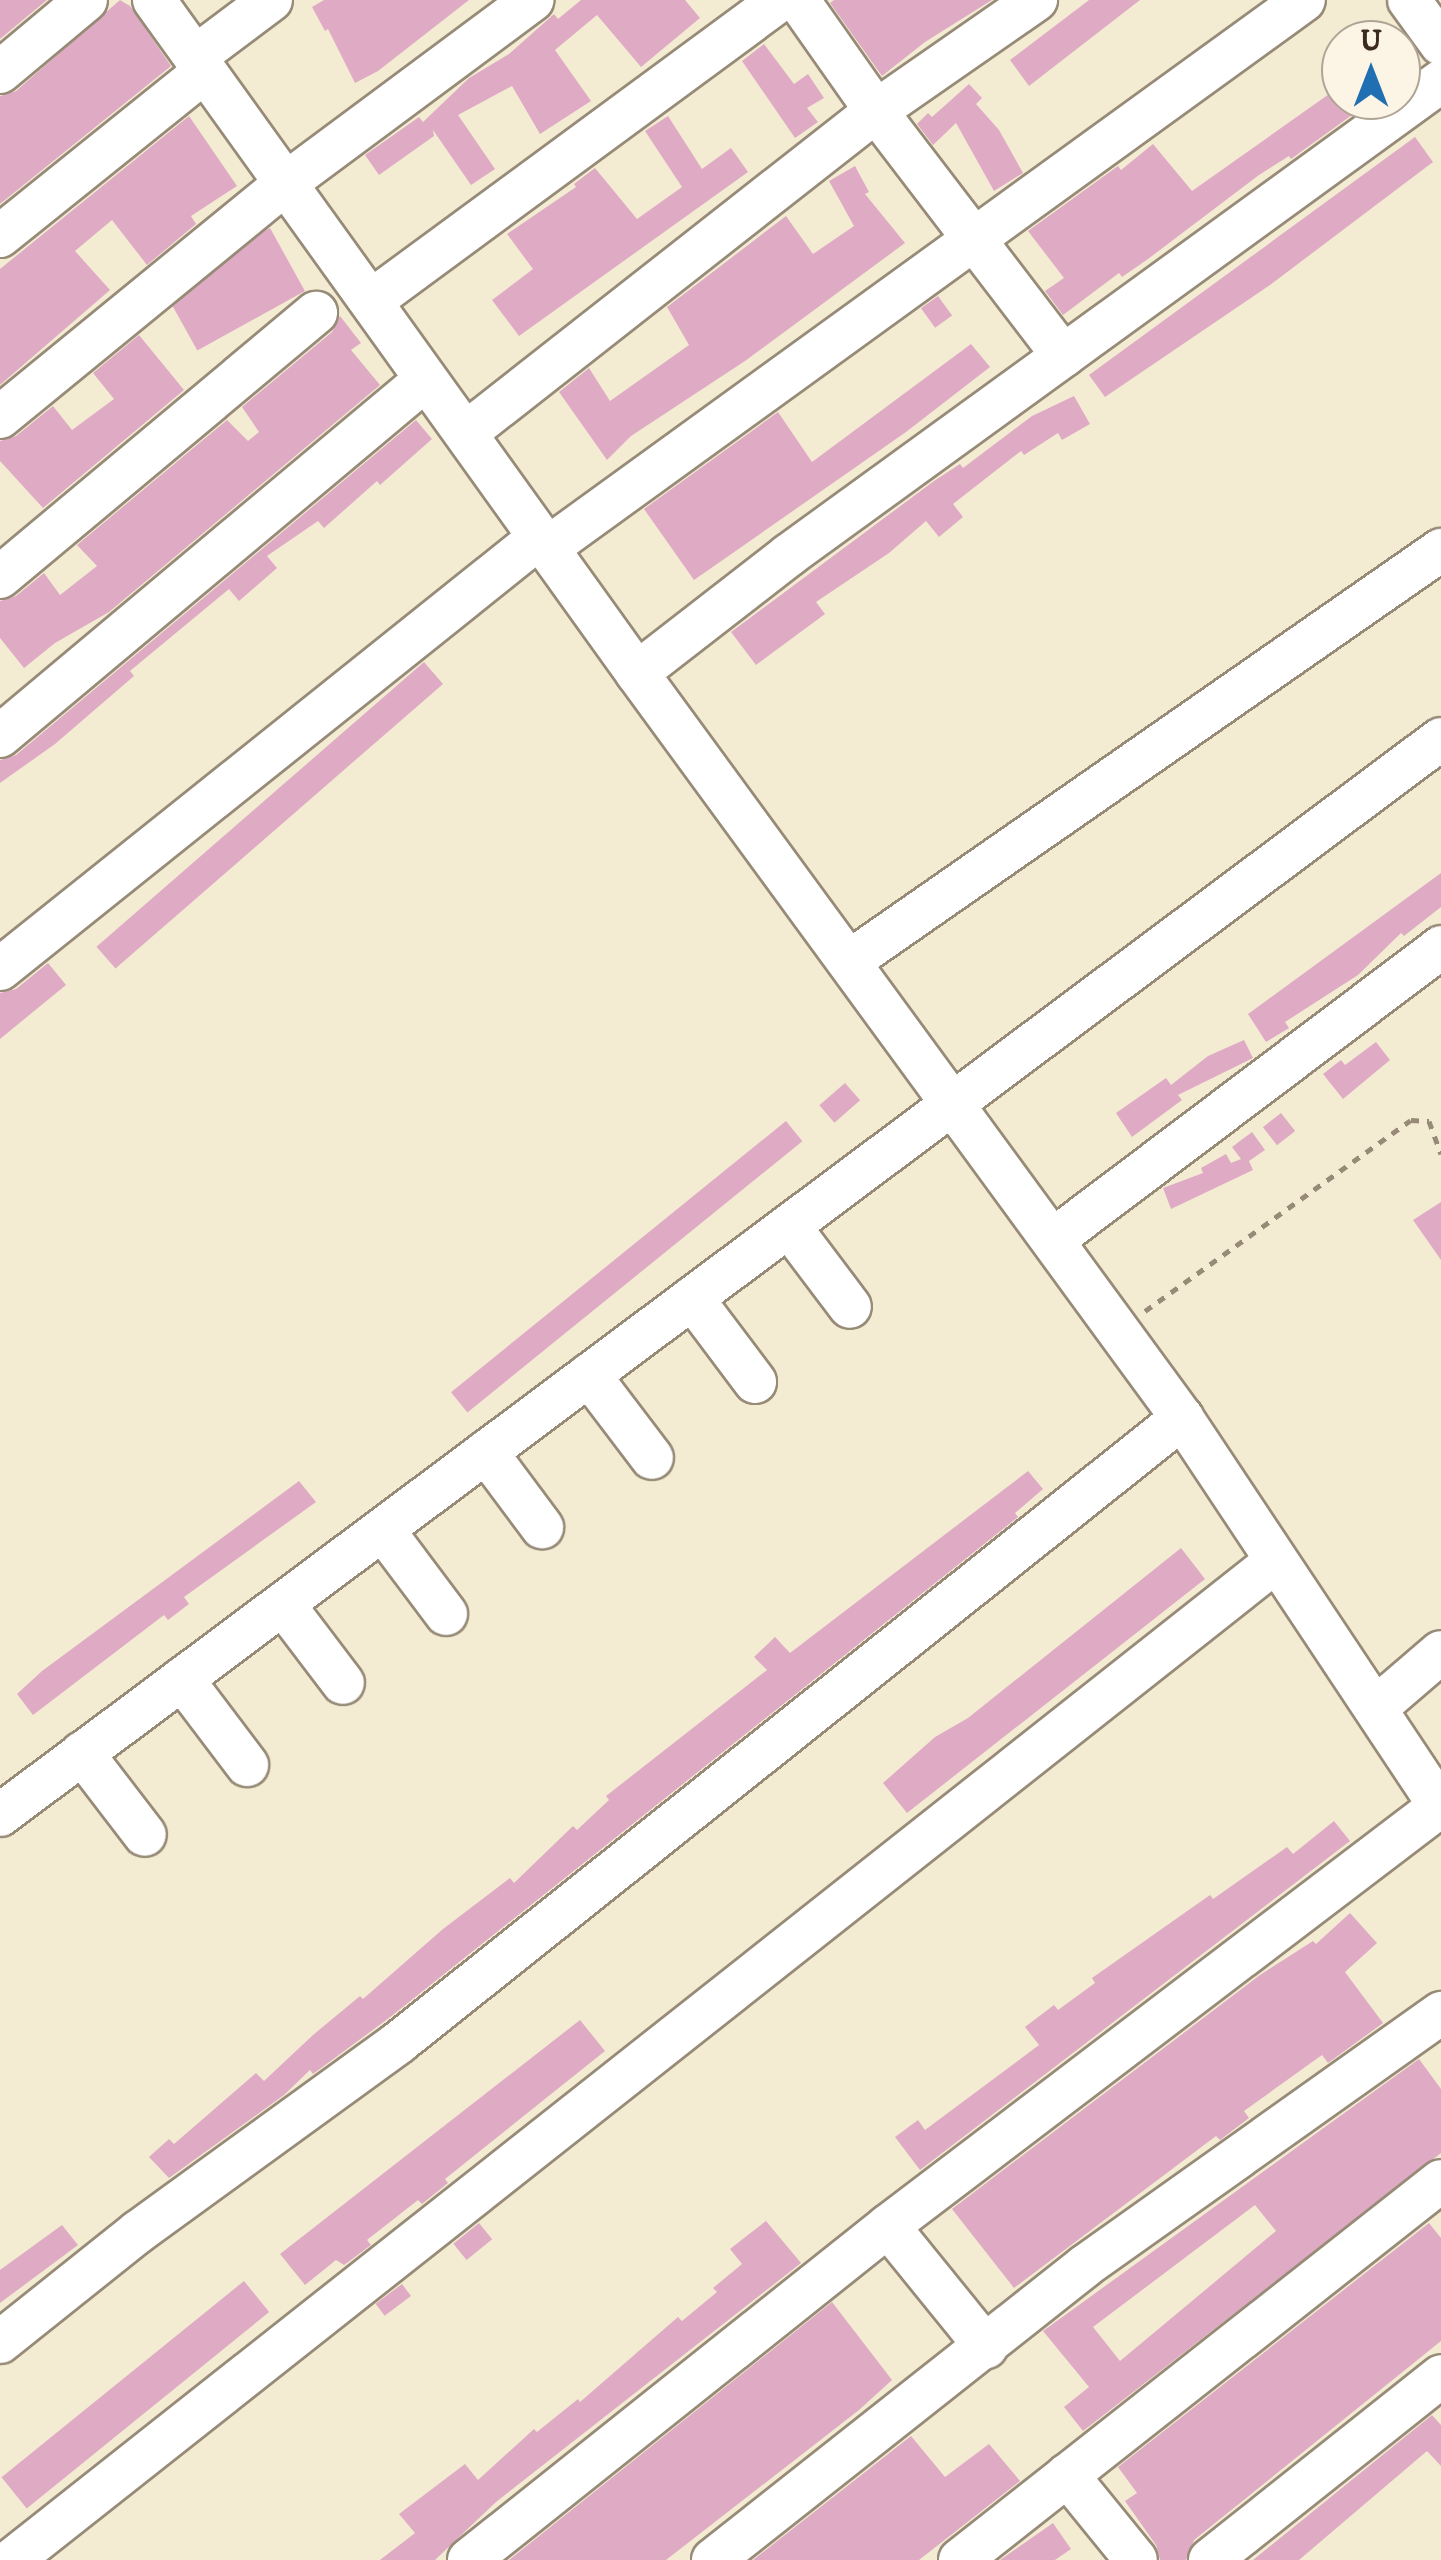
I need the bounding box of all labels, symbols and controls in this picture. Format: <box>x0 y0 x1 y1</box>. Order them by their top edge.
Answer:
north arrow <box>1321 20 1421 120</box>
text: U <box>1360 24 1382 59</box>

